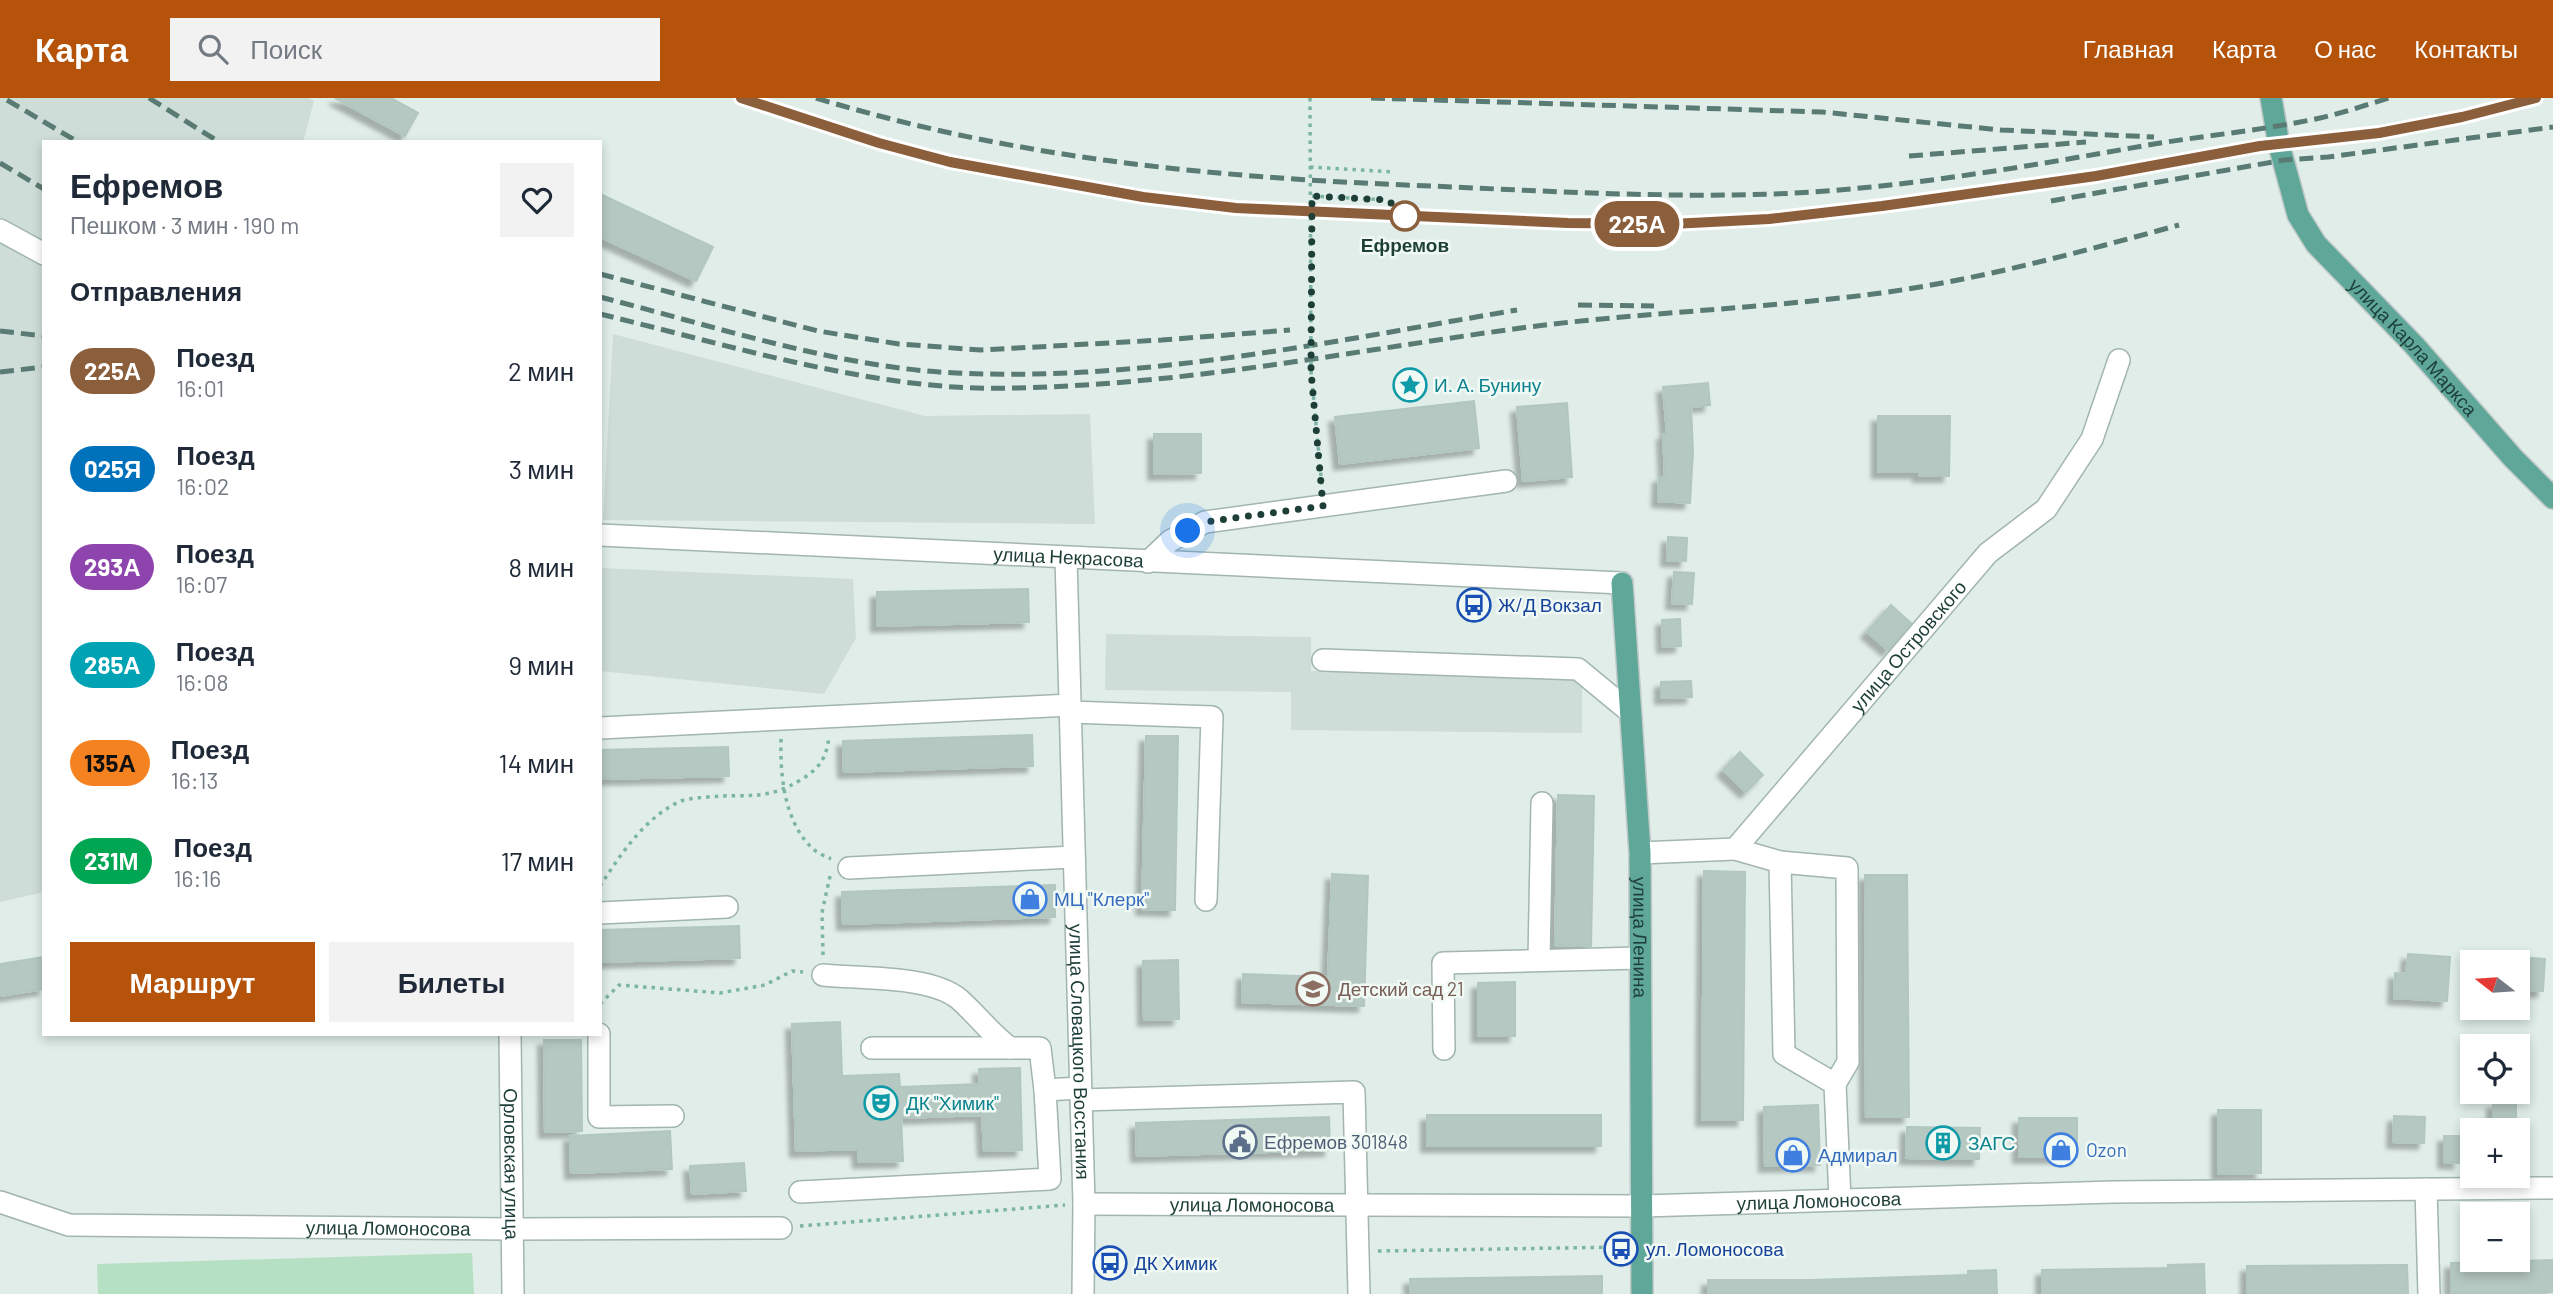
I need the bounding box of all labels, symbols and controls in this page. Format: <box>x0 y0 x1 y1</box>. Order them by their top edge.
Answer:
search box <box>170 18 660 81</box>
text: Карта <box>35 29 128 69</box>
icon: search <box>194 30 232 68</box>
text: Поиск <box>250 33 322 64</box>
text: Главная <box>2083 34 2174 63</box>
text: Карта <box>2212 34 2276 63</box>
text: О нас <box>2314 34 2376 63</box>
text: Контакты <box>2414 34 2518 63</box>
button: heart <box>500 163 574 237</box>
text: Ефремов <box>70 165 223 205</box>
marker: Ефремов <box>1390 201 1420 231</box>
line badge: 225А <box>1588 201 1686 247</box>
text: 225А <box>1608 209 1666 238</box>
text: Пешком · 3 мин · 190 m <box>70 211 299 239</box>
place label: Ефремов <box>1361 233 1449 256</box>
street label: улица Карла Маркса <box>2344 273 2483 421</box>
text: Отправления <box>70 275 242 306</box>
text: Поезд <box>176 341 255 372</box>
text: 2 мин <box>508 355 574 386</box>
text: 225А <box>84 356 141 385</box>
place icon: И. А. Бунину <box>1391 366 1429 404</box>
place label: И. А. Бунину <box>1434 373 1542 396</box>
text: 16:01 <box>176 374 224 402</box>
text: Поезд <box>176 439 255 470</box>
text: 3 мин <box>509 453 574 484</box>
text: 025Я <box>84 454 141 483</box>
text: 16:02 <box>176 472 229 500</box>
your location <box>1170 513 1205 548</box>
text: Поезд <box>175 537 254 568</box>
street label: улица Некрасова <box>993 541 1145 572</box>
text: 8 мин <box>508 551 574 582</box>
text: 293А <box>84 552 140 581</box>
text: 16:07 <box>175 570 227 598</box>
street label: улица Островского <box>1845 575 1971 716</box>
bus stop icon: Ж/Д Вокзал <box>1455 586 1493 624</box>
place label: Ж/Д Вокзал <box>1498 593 1602 616</box>
text: Поезд <box>176 635 254 666</box>
text: 9 мин <box>508 649 574 680</box>
text: 285А <box>84 650 141 679</box>
text: 16:08 <box>176 668 228 696</box>
text: Поезд <box>171 733 249 764</box>
text: 14 мин <box>499 747 574 778</box>
text: 135А <box>84 748 136 777</box>
text: 16:13 <box>171 766 218 794</box>
text: Поезд <box>173 831 252 862</box>
text: 17 мин <box>501 845 574 876</box>
text: 231М <box>84 846 138 875</box>
text: 16:16 <box>173 864 221 892</box>
street label: улица Ленина <box>1629 877 1653 999</box>
shop icon: МЦ "Клерк" <box>1011 880 1049 918</box>
place label: МЦ "Клерк" <box>1054 887 1149 910</box>
street label: улица Словацкого Восстания <box>1065 924 1095 1180</box>
button: Маршрут <box>70 942 315 1022</box>
button: Билеты <box>329 942 574 1022</box>
north arrow <box>2460 950 2530 1020</box>
map controls <box>2460 950 2530 1272</box>
school or university icon: Детский сад 21 <box>1294 970 1332 1008</box>
place label: Детский сад 21 <box>1338 977 1464 1000</box>
button: locate <box>2460 1034 2530 1104</box>
theatre icon: ДК "Химик" <box>862 1084 900 1122</box>
street label: Орловская улица <box>500 1088 524 1240</box>
place label: ДК "Химик" <box>906 1091 999 1114</box>
button: + <box>2460 1118 2530 1188</box>
public building icon: Ефремов 301848 <box>1221 1123 1259 1161</box>
building icon: ЗАГС <box>1924 1124 1962 1162</box>
place label: Ефремов 301848 <box>1264 1130 1408 1153</box>
place label: ЗАГС <box>1968 1131 2015 1154</box>
shop icon: Ozon <box>2042 1131 2080 1169</box>
shop icon: Адмирал <box>1774 1136 1812 1174</box>
place label: Ozon <box>2086 1138 2127 1161</box>
place label: Адмирал <box>1818 1143 1898 1166</box>
street label: улица Ломоносова <box>1736 1186 1902 1214</box>
street label: улица Ломоносова <box>1170 1192 1335 1216</box>
button: − <box>2460 1202 2530 1272</box>
street label: улица Ломоносова <box>306 1215 471 1240</box>
bus stop icon: ул. Ломоносова <box>1602 1230 1640 1268</box>
place label: ул. Ломоносова <box>1646 1237 1784 1260</box>
bus stop icon: ДК Химик <box>1091 1244 1129 1282</box>
place label: ДК Химик <box>1134 1251 1218 1274</box>

